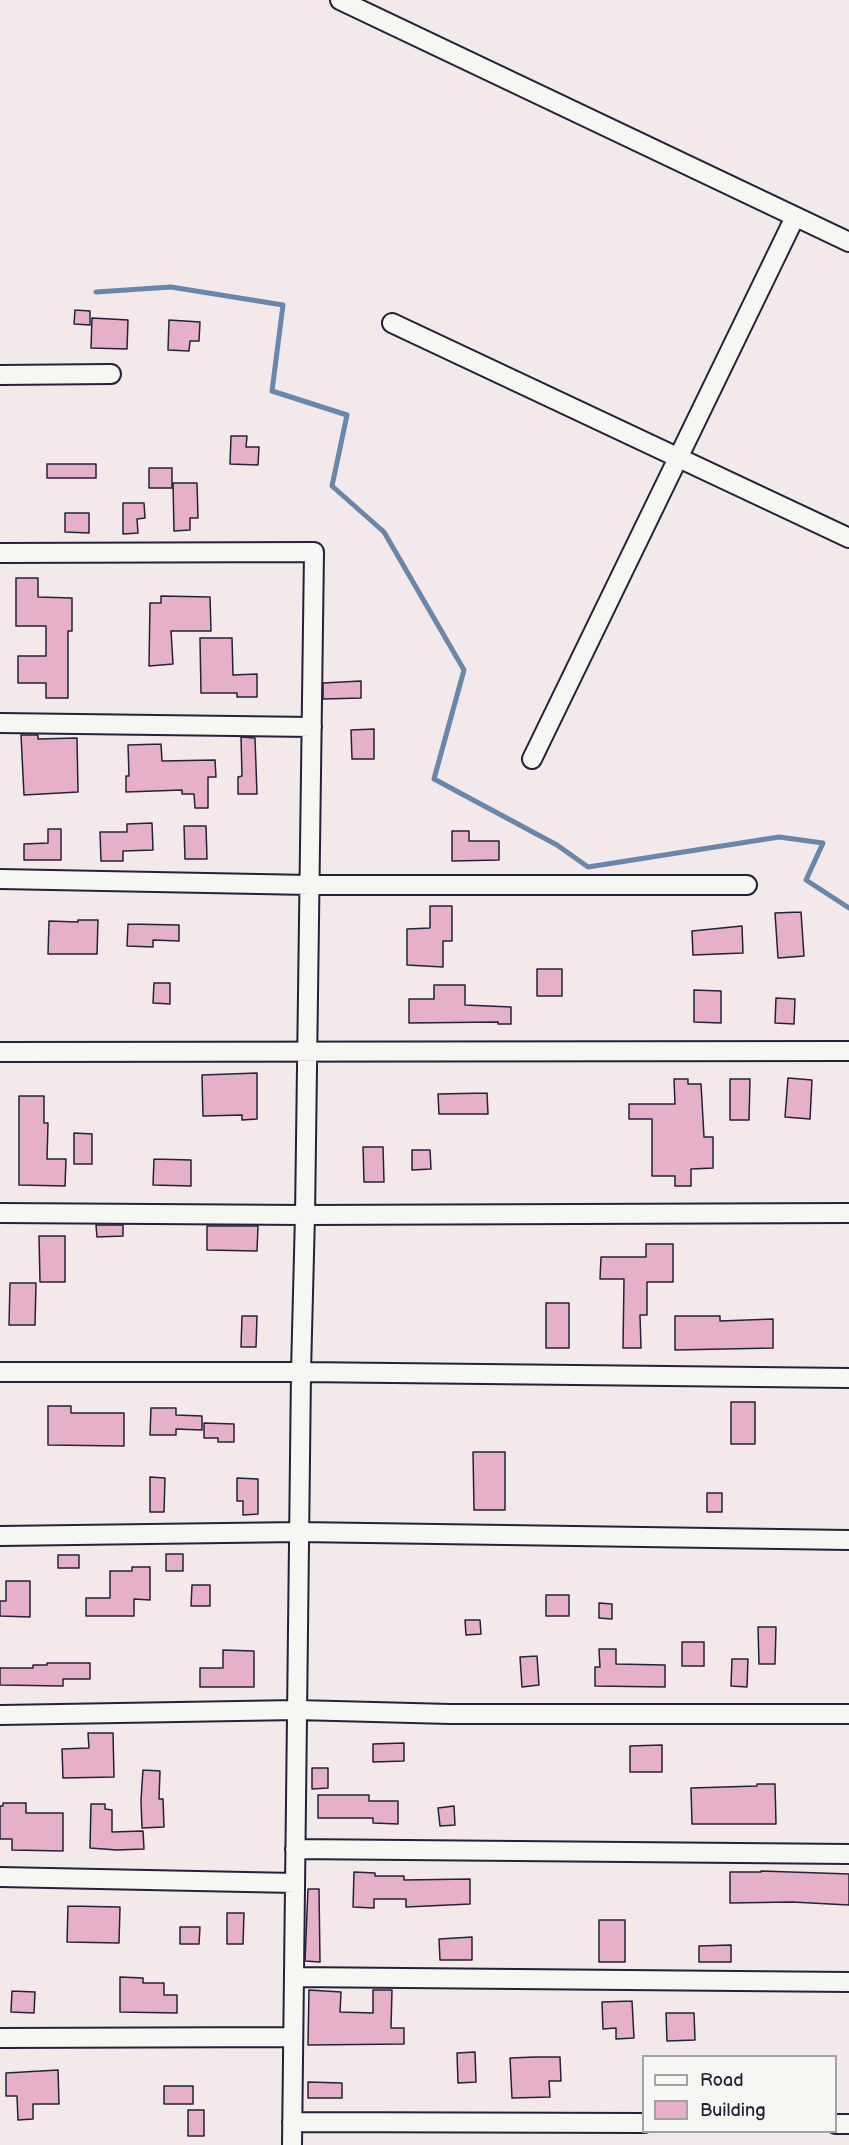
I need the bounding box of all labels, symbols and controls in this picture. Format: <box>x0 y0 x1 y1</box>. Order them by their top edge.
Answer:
legend <box>642 2055 837 2133</box>
text: Road <box>700 2070 744 2091</box>
text: Building <box>700 2100 766 2121</box>

